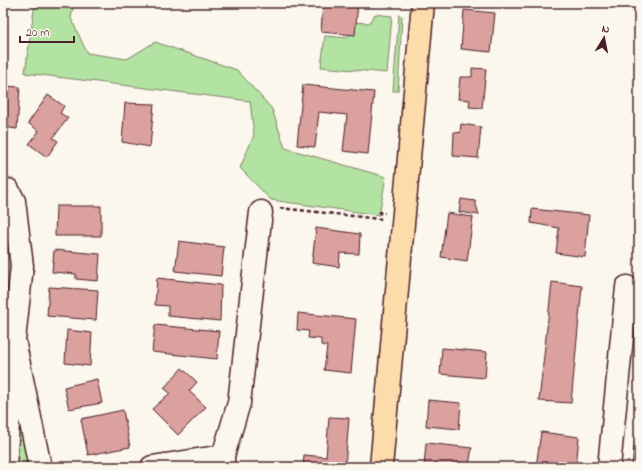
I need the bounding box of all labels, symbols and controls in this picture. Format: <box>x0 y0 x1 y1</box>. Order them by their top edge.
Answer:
scale bar <box>20 18 74 44</box>
north arrow <box>584 18 624 58</box>
text: N <box>601 21 611 38</box>
text: 20 m <box>26 24 49 42</box>

